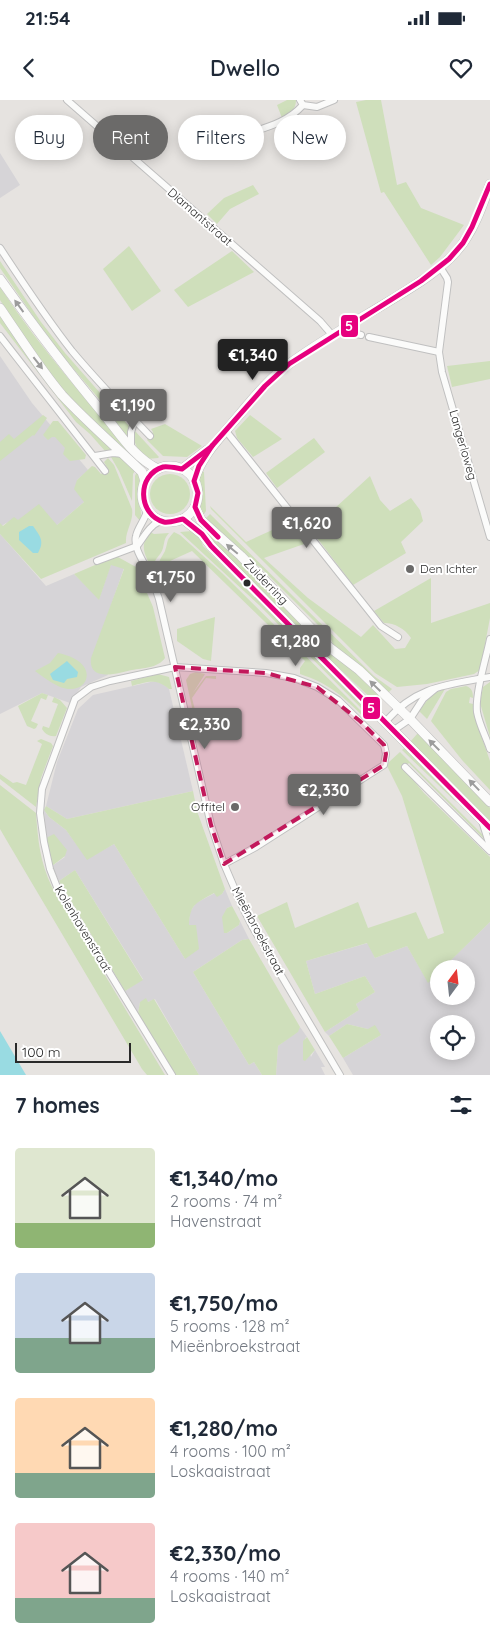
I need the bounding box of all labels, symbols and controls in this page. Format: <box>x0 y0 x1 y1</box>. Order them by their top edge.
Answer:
text: 21:54 <box>25 6 71 30</box>
icon: back <box>15 54 43 82</box>
text: Dwello <box>210 54 280 82</box>
icon: heart <box>447 54 475 82</box>
chip: Buy <box>15 115 83 160</box>
chip: Rent <box>93 115 168 160</box>
chip: Filters <box>178 115 264 160</box>
chip: New <box>274 115 346 160</box>
street label: Diamantstraat <box>165 184 236 249</box>
one-way arrow <box>14 299 24 313</box>
line badge: 5 <box>340 314 359 338</box>
text: 5 <box>345 317 353 335</box>
pin: €1,340 <box>212 338 294 381</box>
text: €1,340 <box>229 345 277 365</box>
one-way arrow <box>33 356 44 369</box>
pin: €1,190 <box>92 388 174 431</box>
text: €1,190 <box>111 395 155 415</box>
street label: Langerloweg <box>446 408 481 482</box>
pin: €1,620 <box>266 506 348 549</box>
text: €1,620 <box>283 513 331 533</box>
one-way arrow <box>226 544 239 555</box>
street label: Zuiderring <box>241 556 292 607</box>
pin: €1,750 <box>130 560 212 603</box>
place label: Den Ichter <box>420 561 478 576</box>
marker: Den Ichter <box>404 563 416 575</box>
text: €1,750 <box>147 567 195 587</box>
unlabelled marker <box>242 578 252 588</box>
pin: €1,280 <box>255 624 337 667</box>
text: €1,280 <box>272 631 320 651</box>
one-way arrow <box>369 680 381 692</box>
line badge: 5 <box>362 696 381 720</box>
text: 5 <box>367 699 375 717</box>
pin: €2,330 <box>164 708 246 750</box>
text: €2,330 <box>180 714 230 734</box>
one-way arrow <box>428 739 440 751</box>
pin: €2,330 <box>283 774 365 816</box>
text: €2,330 <box>299 780 349 800</box>
one-way arrow <box>468 780 480 792</box>
place label: Offitel <box>191 799 225 814</box>
marker: Offitel <box>229 801 241 813</box>
street label: Kolenhavenstraat <box>52 883 115 975</box>
street label: Mieënbroekstraat <box>229 884 288 978</box>
north arrow <box>430 960 475 1005</box>
map controls <box>430 960 475 1060</box>
button: locate <box>430 1015 475 1060</box>
scale bar <box>15 1040 131 1063</box>
text: 100 m <box>22 1043 60 1061</box>
icon: filters <box>447 1091 475 1119</box>
text: 7 homes <box>15 1092 100 1118</box>
text: €1,340/mo <box>170 1165 278 1191</box>
icon: home <box>55 1168 115 1228</box>
text: 2 rooms · 74 m² <box>170 1191 282 1211</box>
text: Havenstraat <box>170 1211 262 1231</box>
text: €1,750/mo <box>170 1290 278 1316</box>
icon: home <box>55 1293 115 1353</box>
text: 5 rooms · 128 m² <box>170 1316 290 1336</box>
text: Mieënbroekstraat <box>170 1336 301 1356</box>
text: €1,280/mo <box>170 1415 278 1441</box>
icon: home <box>55 1418 115 1478</box>
text: 4 rooms · 100 m² <box>170 1441 291 1461</box>
text: Loskaaistraat <box>170 1461 271 1481</box>
text: €2,330/mo <box>170 1540 281 1566</box>
icon: home <box>55 1543 115 1603</box>
text: 4 rooms · 140 m² <box>170 1566 290 1586</box>
text: Loskaaistraat <box>170 1586 271 1606</box>

